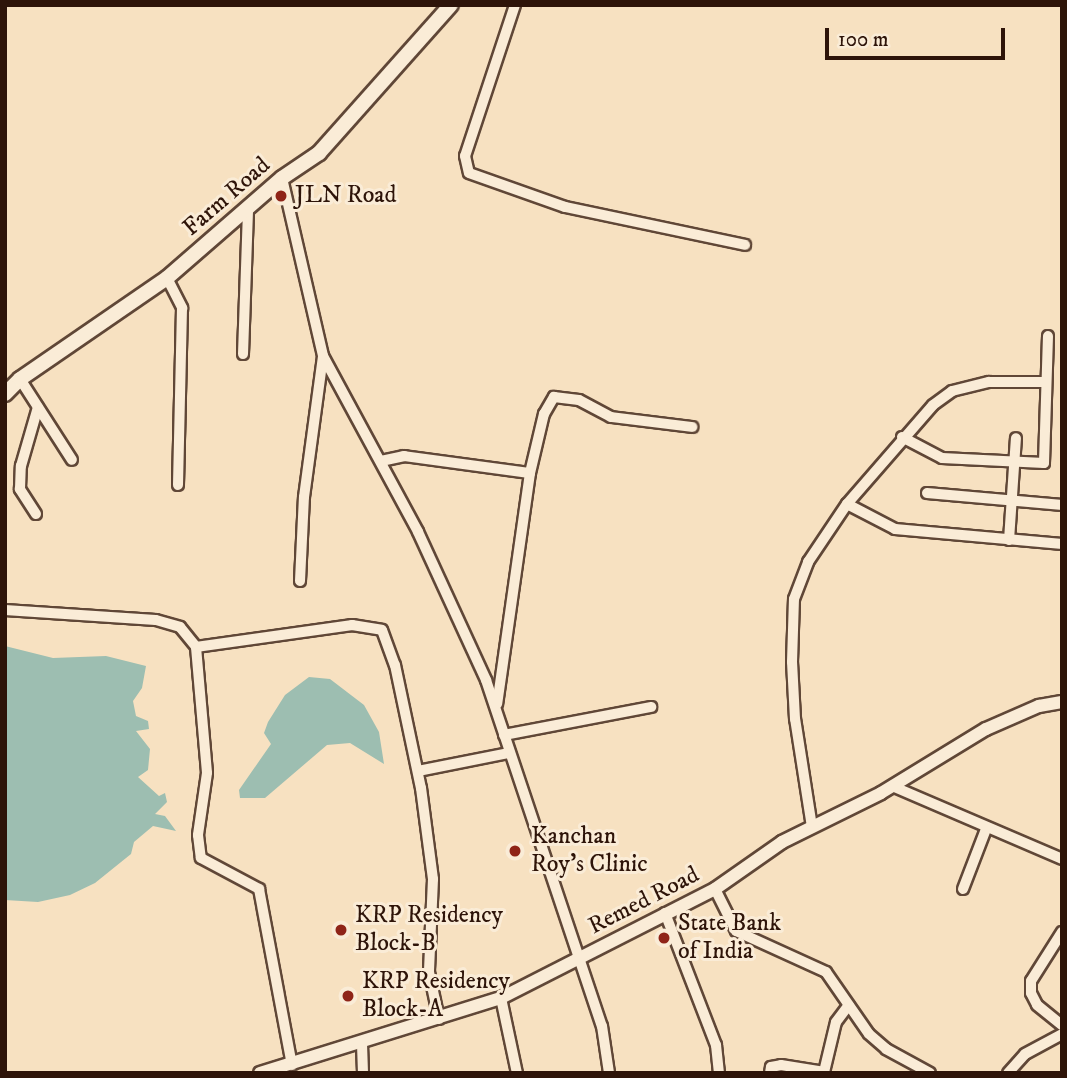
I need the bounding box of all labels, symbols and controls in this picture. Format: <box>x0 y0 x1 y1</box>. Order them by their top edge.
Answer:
scale bar <box>829 14 1009 58</box>
text: 100 m <box>838 27 889 53</box>
street label: Farm Road <box>178 151 276 243</box>
place label: JLN Road <box>295 182 397 210</box>
marker: JLN Road <box>273 188 289 204</box>
place label: Kanchan Roy's Clinic <box>531 823 648 879</box>
marker: Kanchan Roy's Clinic <box>505 841 525 861</box>
street label: Remed Road <box>584 861 704 941</box>
place label: KRP Residency Block-B <box>355 902 503 958</box>
place label: State Bank of India <box>678 910 781 966</box>
marker: KRP Residency Block-B <box>333 922 349 938</box>
marker: State Bank of India <box>656 930 672 946</box>
place label: KRP Residency Block-A <box>362 968 510 1024</box>
marker: KRP Residency Block-A <box>340 988 356 1004</box>

